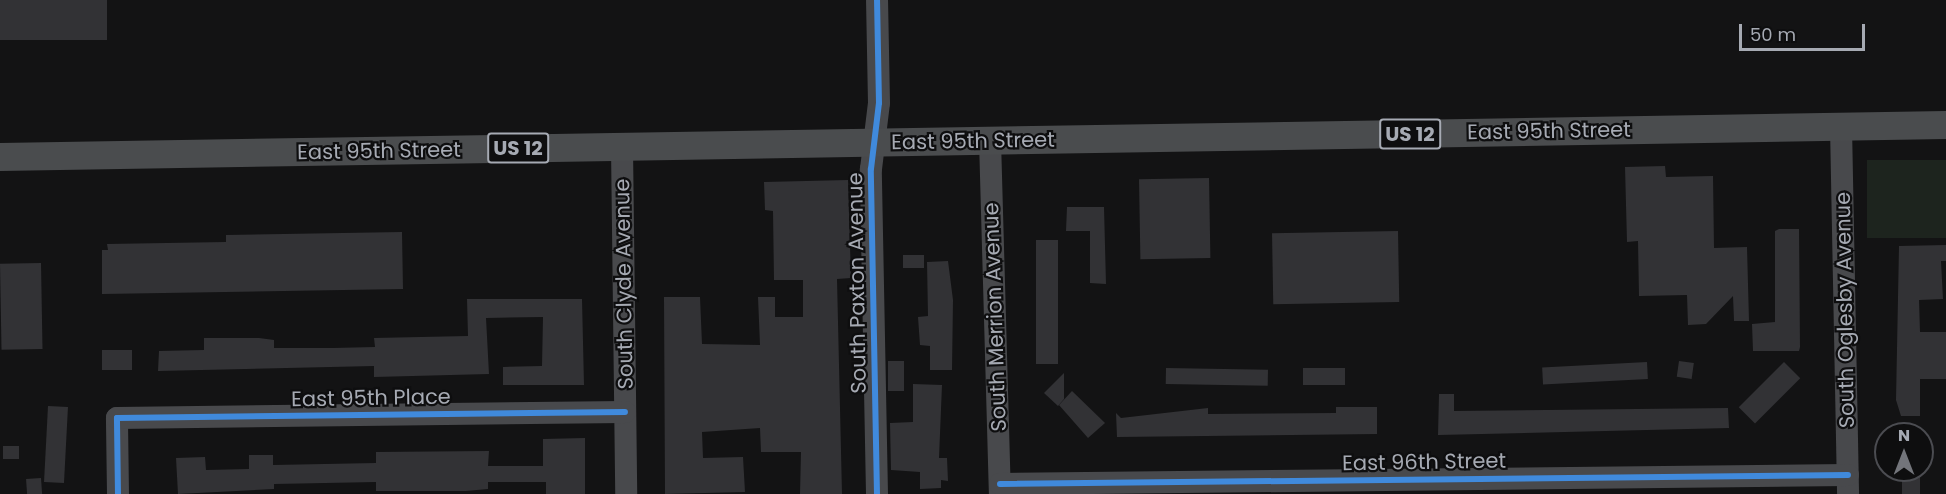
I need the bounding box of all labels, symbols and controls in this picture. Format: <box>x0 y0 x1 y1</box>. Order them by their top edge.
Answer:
scale bar <box>1742 12 1868 50</box>
text: 50 m <box>1750 22 1796 47</box>
road number: US 12 <box>1378 117 1442 151</box>
street label: East 95th Street <box>1467 117 1631 145</box>
street label: East 95th Street <box>891 127 1055 155</box>
road number: US 12 <box>486 131 550 165</box>
street label: East 95th Street <box>297 137 461 165</box>
street label: South Paxton Avenue <box>842 172 872 394</box>
street label: South Clyde Avenue <box>610 178 638 390</box>
street label: South Oglesby Avenue <box>1830 192 1860 428</box>
street label: South Merrion Avenue <box>978 202 1012 432</box>
street label: East 95th Place <box>291 384 451 412</box>
north arrow <box>1874 422 1934 482</box>
text: N <box>1898 424 1910 447</box>
street label: East 96th Street <box>1342 448 1506 476</box>

